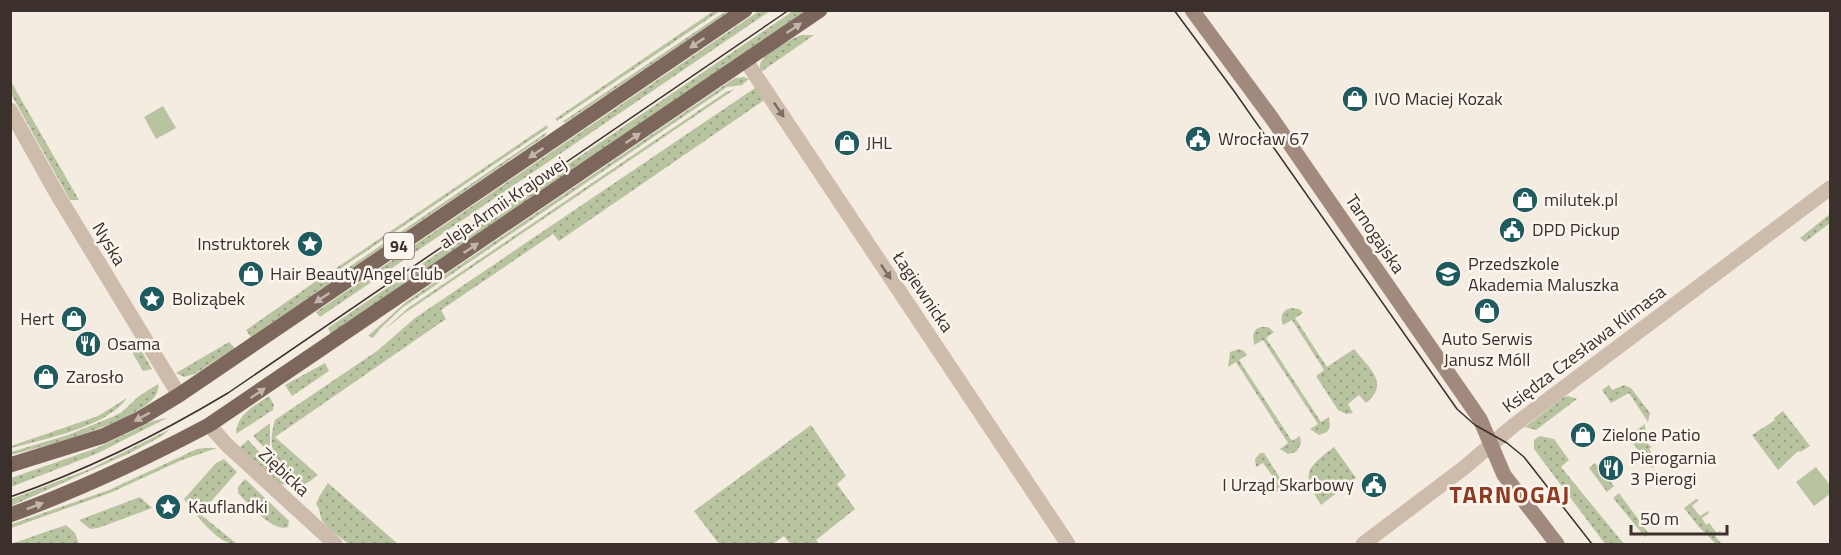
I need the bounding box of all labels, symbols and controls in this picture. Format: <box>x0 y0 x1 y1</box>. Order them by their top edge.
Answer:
one-way arrow <box>785 22 801 34</box>
one-way arrow <box>689 38 705 49</box>
shop icon: IVO Maciej Kozak <box>1340 84 1370 114</box>
place label: IVO Maciej Kozak <box>1374 85 1503 112</box>
one-way arrow <box>773 101 785 117</box>
public building icon: Wrocław 67 <box>1183 124 1213 154</box>
place label: Wrocław 67 <box>1218 125 1310 152</box>
shop icon: JHL <box>832 128 862 158</box>
place label: JHL <box>866 129 892 156</box>
one-way arrow <box>624 132 640 144</box>
one-way arrow <box>528 147 544 159</box>
street label: aleja Armii Krajowej <box>434 150 572 255</box>
shop icon: milutek.pl <box>1510 185 1540 215</box>
place label: milutek.pl <box>1544 186 1618 213</box>
street label: Tarnogajska <box>1339 189 1412 279</box>
public building icon: DPD Pickup <box>1497 215 1527 245</box>
place label: DPD Pickup <box>1532 216 1620 243</box>
street label: Nyska <box>86 217 133 271</box>
place icon: Instruktorek <box>295 229 325 259</box>
place label: Instruktorek <box>197 230 290 257</box>
road number: 94 <box>384 233 414 259</box>
one-way arrow <box>463 242 479 254</box>
street label: Łagiewnicka <box>886 245 961 338</box>
place label: Przedszkole Akademia Maluszka <box>1468 250 1619 298</box>
shop icon: Hair Beauty Angel Club <box>236 259 266 289</box>
school or university icon: Przedszkole Akademia Maluszka <box>1433 259 1463 289</box>
place label: Hair Beauty Angel Club <box>270 260 443 287</box>
one-way arrow <box>881 264 892 280</box>
street label: Księdza Czesława Klimasa <box>1496 278 1671 419</box>
place icon: Boliząbek <box>137 284 167 314</box>
place label: Boliząbek <box>172 285 245 312</box>
one-way arrow <box>315 292 331 304</box>
shop icon: Auto Serwis Janusz Móll <box>1472 296 1502 326</box>
shop icon: Hert <box>59 304 89 334</box>
place label: Hert <box>20 305 55 332</box>
place label: Auto Serwis Janusz Móll <box>1441 325 1533 373</box>
restaurant icon: Osama <box>73 329 103 359</box>
place label: Osama <box>107 330 160 357</box>
shop icon: Zarosło <box>31 362 61 392</box>
place label: Zarosło <box>66 363 124 390</box>
one-way arrow <box>250 387 266 399</box>
one-way arrow <box>133 412 150 422</box>
shop icon: Zielone Patio <box>1568 420 1598 450</box>
place label: Zielone Patio <box>1602 421 1700 448</box>
street label: Ziębicka <box>253 441 316 502</box>
place label: Pierogarnia 3 Pierogi <box>1630 444 1716 492</box>
restaurant icon: Pierogarnia 3 Pierogi <box>1596 453 1626 483</box>
public building icon: I Urząd Skarbowy <box>1359 470 1389 500</box>
place label: I Urząd Skarbowy <box>1222 471 1354 498</box>
district label: TARNOGAJ <box>1449 476 1571 512</box>
place icon: Kauflandki <box>153 492 183 522</box>
place label: Kauflandki <box>188 493 268 520</box>
scale bar <box>1631 498 1727 536</box>
one-way arrow <box>26 501 44 511</box>
text: 50 m <box>1640 505 1679 532</box>

